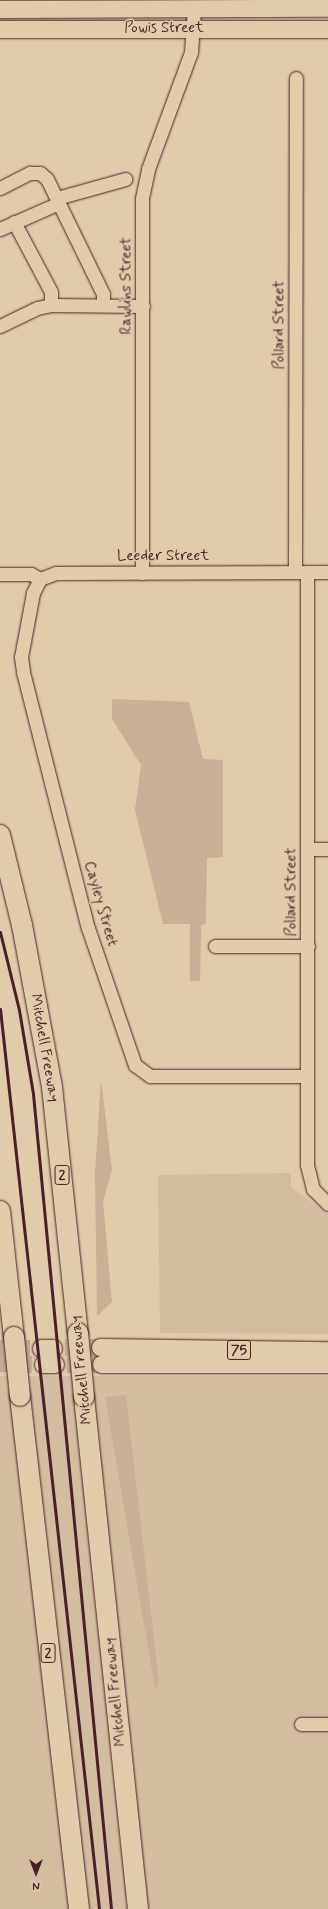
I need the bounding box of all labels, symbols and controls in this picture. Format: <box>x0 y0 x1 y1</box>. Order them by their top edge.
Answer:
street label: Powis Street <box>124 20 204 38</box>
street label: Rawlins Street <box>118 238 136 334</box>
street label: Pollard Street <box>271 281 289 369</box>
street label: Leeder Street <box>117 548 209 566</box>
street label: Pollard Street <box>283 848 301 936</box>
street label: Cayley Street <box>79 858 121 950</box>
street label: Mitchell Freeway <box>25 992 63 1104</box>
road number: 2 <box>54 1163 70 1187</box>
street label: Mitchell Freeway <box>67 1314 97 1426</box>
road number: 75 <box>227 1338 251 1362</box>
street label: Mitchell Freeway <box>101 1636 131 1748</box>
road number: 2 <box>40 1641 56 1665</box>
north arrow <box>16 1853 56 1893</box>
text: N <box>32 1878 40 1892</box>

